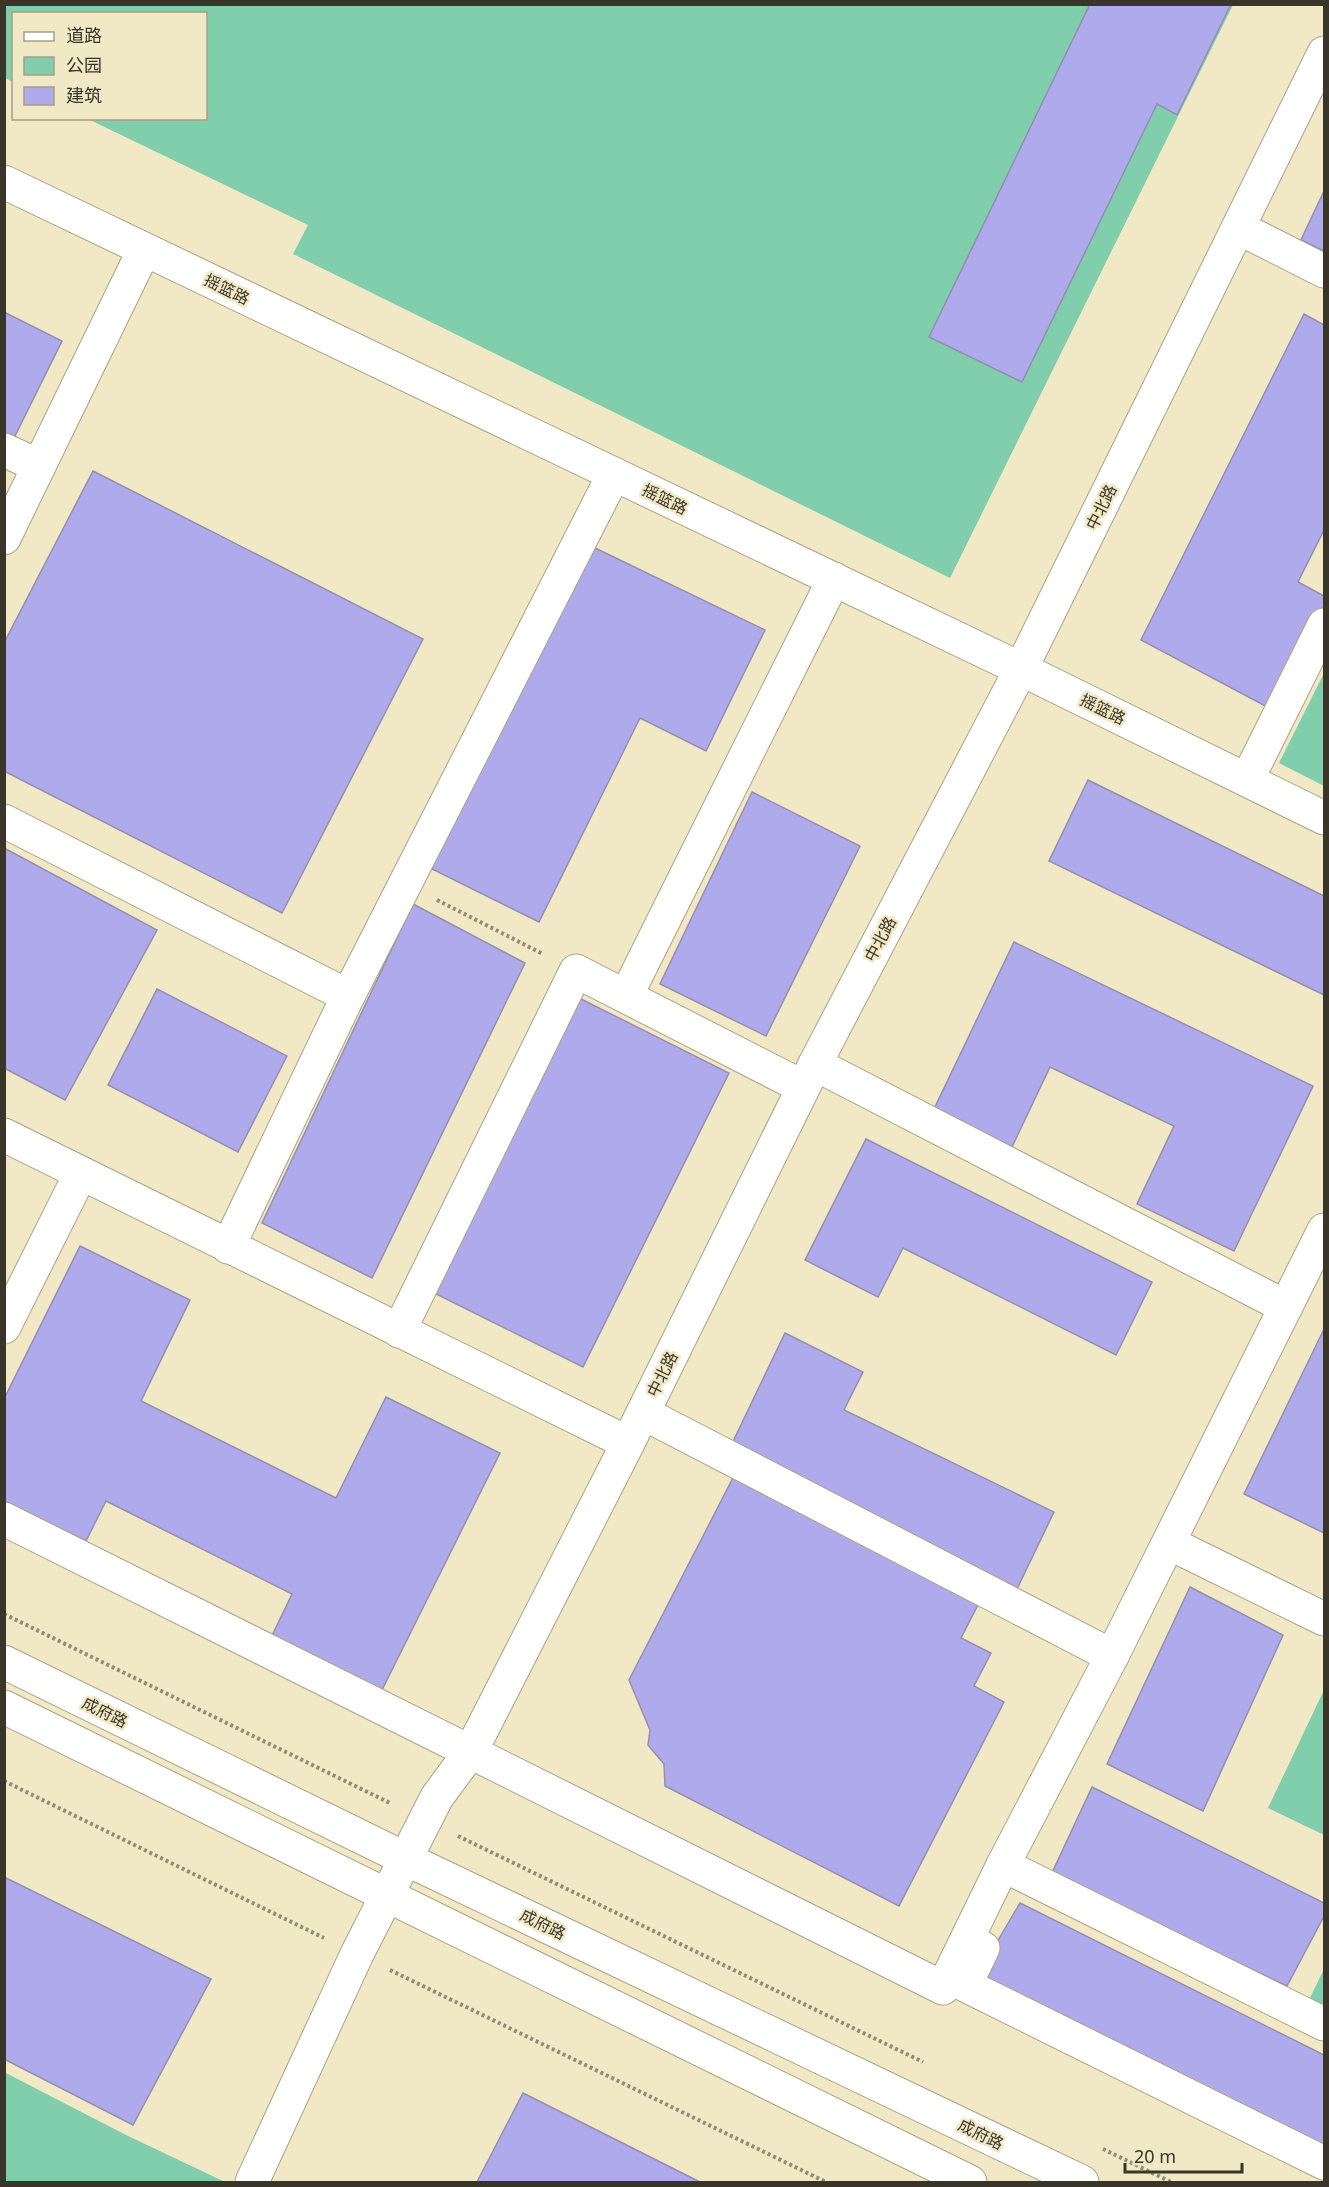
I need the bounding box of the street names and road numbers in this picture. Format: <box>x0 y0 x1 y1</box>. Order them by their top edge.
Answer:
street label: 摇篮路 <box>201 269 253 309</box>
street label: 摇篮路 <box>639 479 691 519</box>
street label: 中北路 <box>1081 481 1121 533</box>
street label: 摇篮路 <box>1077 689 1129 729</box>
street label: 中北路 <box>859 913 901 965</box>
street label: 中北路 <box>642 1348 682 1400</box>
street label: 成府路 <box>79 1692 131 1732</box>
street label: 成府路 <box>517 1904 569 1944</box>
street label: 成府路 <box>955 2114 1007 2154</box>

